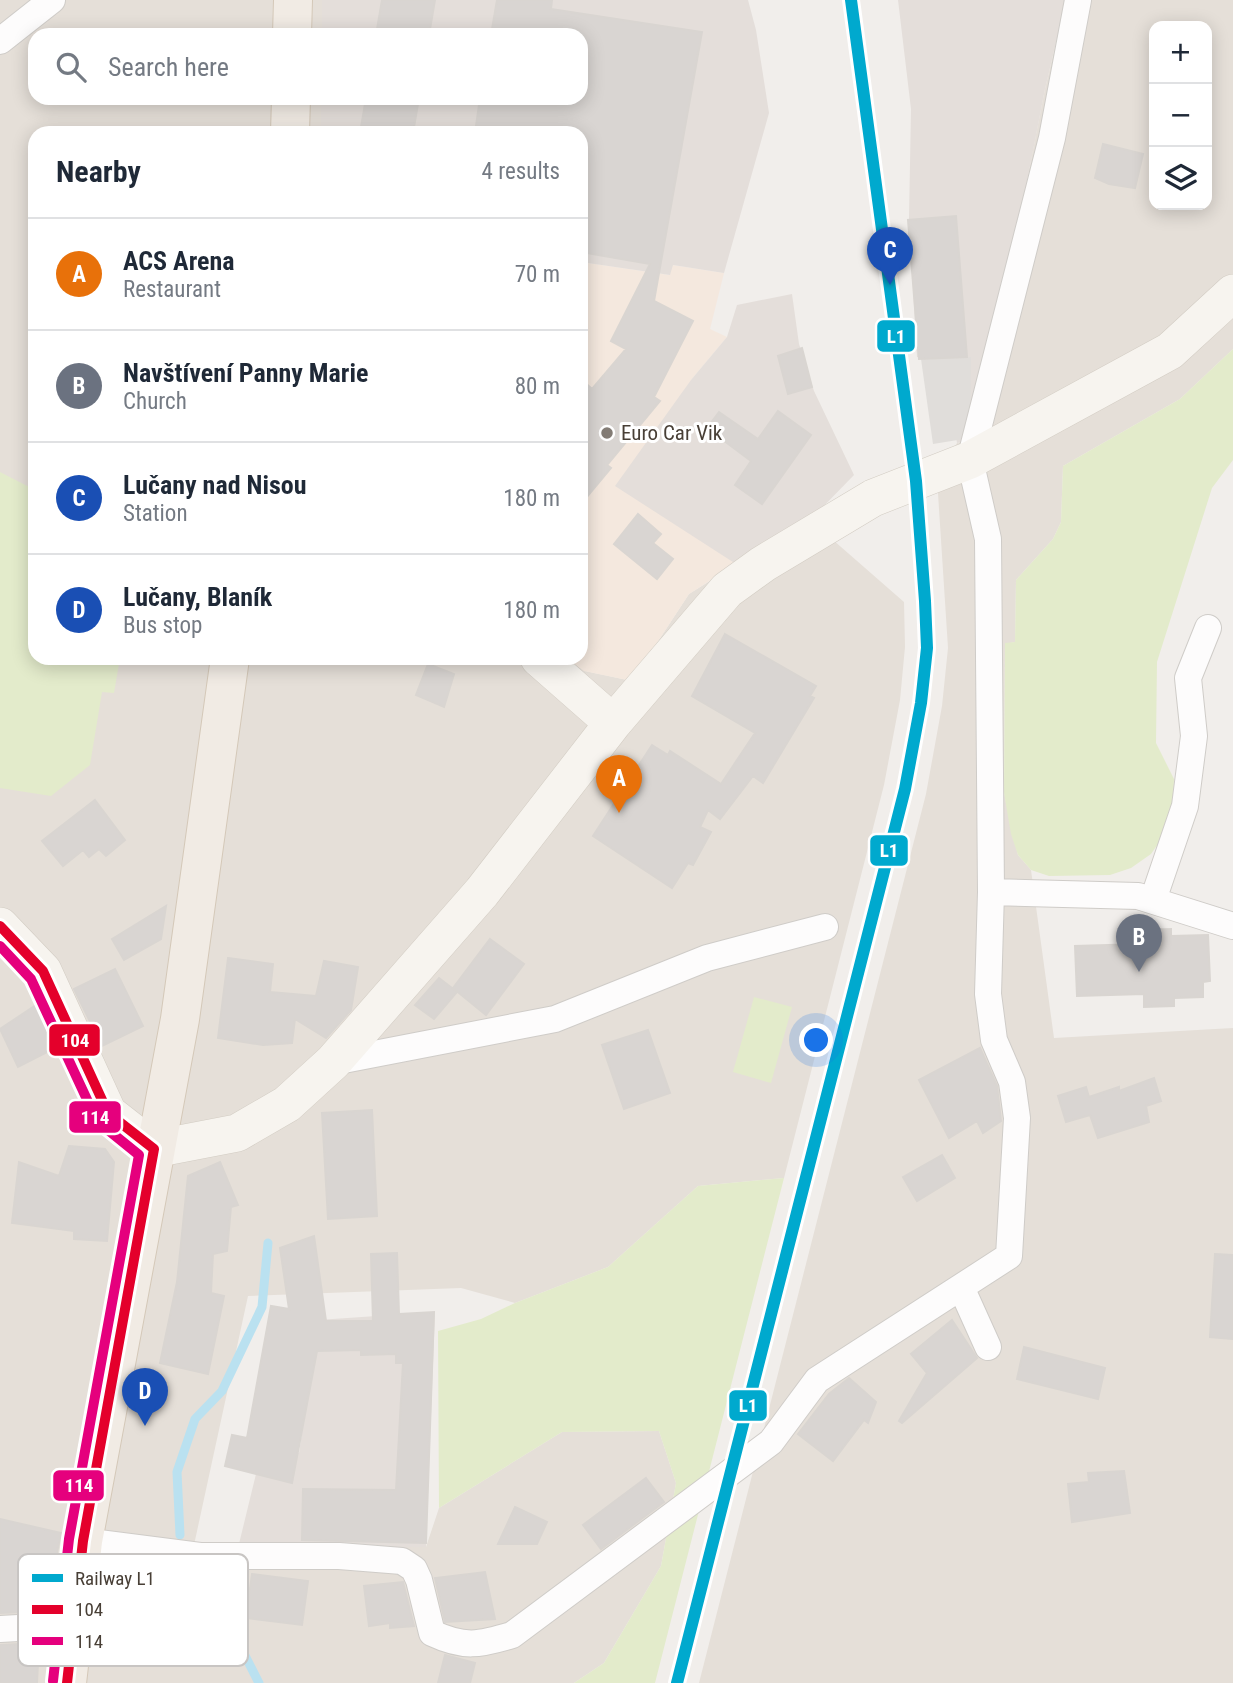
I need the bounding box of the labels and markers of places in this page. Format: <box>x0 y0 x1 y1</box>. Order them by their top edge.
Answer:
pin: C <box>867 227 913 285</box>
place label: Euro Car Vik <box>621 421 723 445</box>
marker: Euro Car Vik <box>599 425 615 441</box>
pin: A <box>596 755 642 813</box>
pin: B <box>1116 914 1162 972</box>
pin: D <box>122 1368 168 1426</box>

